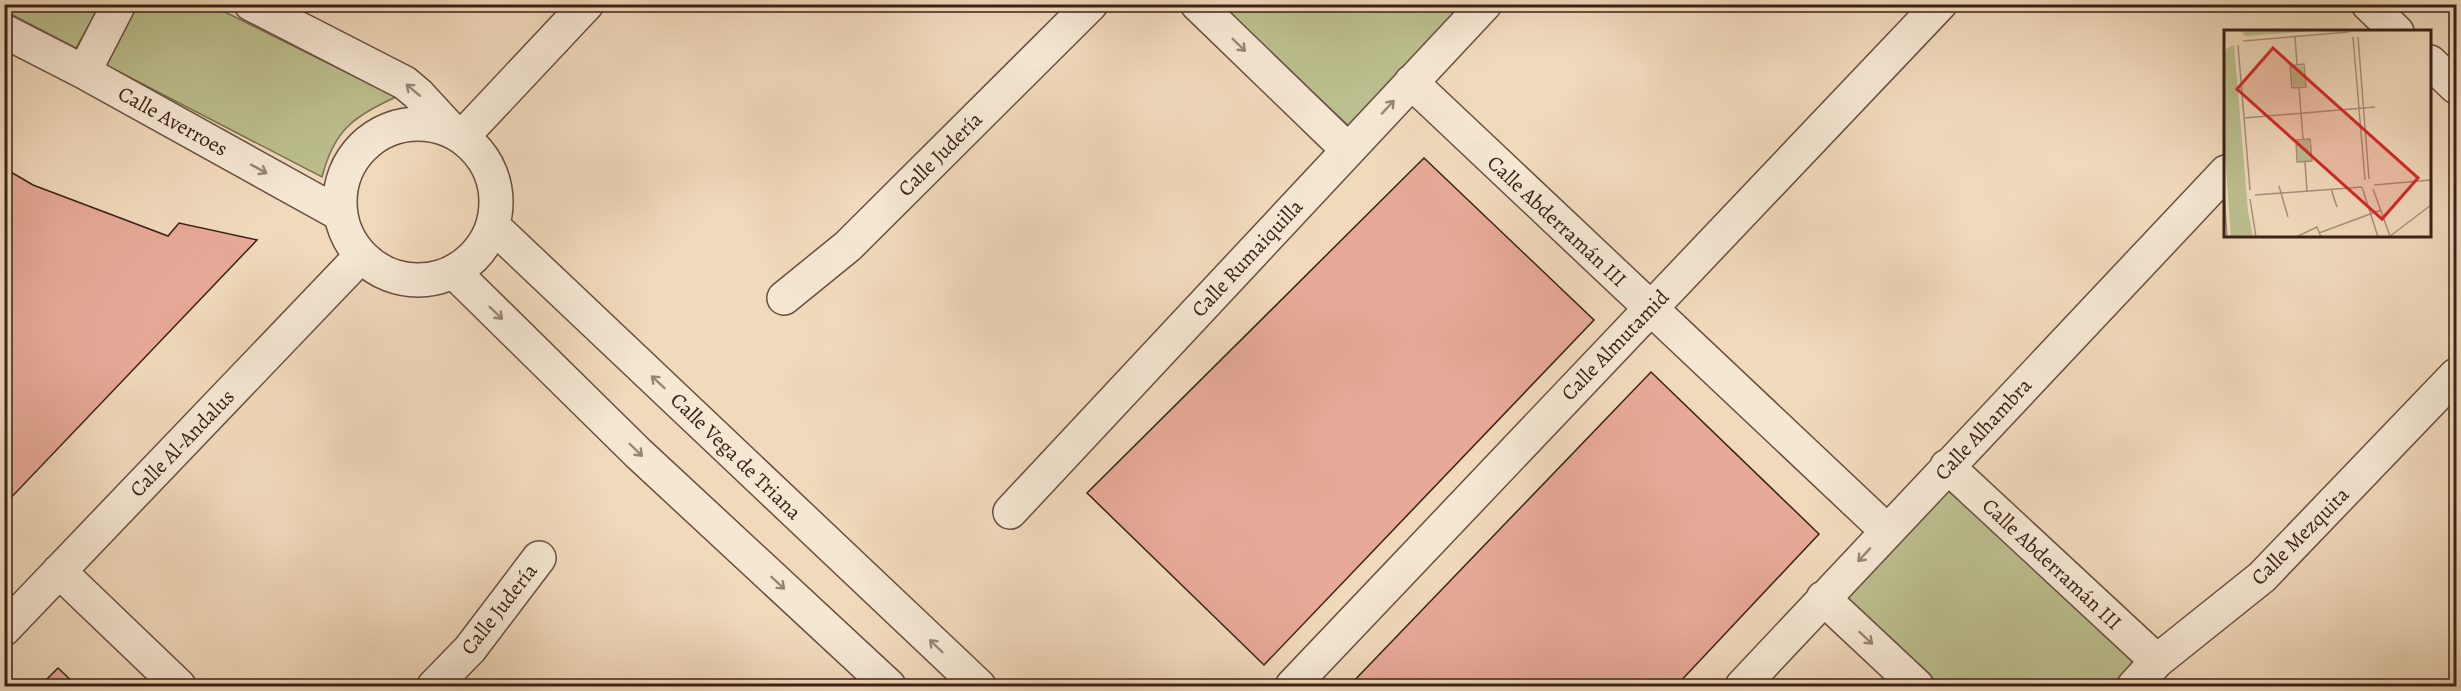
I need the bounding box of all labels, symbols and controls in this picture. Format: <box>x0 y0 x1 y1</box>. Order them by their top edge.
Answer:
inset map <box>2224 30 2431 237</box>
one-way arrow <box>1231 38 1246 52</box>
street label: Calle Averroes <box>113 79 233 163</box>
one-way arrow <box>406 83 421 97</box>
one-way arrow <box>1381 100 1395 115</box>
street label: Calle Judería <box>892 105 989 202</box>
street label: Calle Abderramán III <box>1481 149 1633 293</box>
one-way arrow <box>250 163 267 175</box>
street label: Calle Rumaiquilla <box>1185 193 1309 323</box>
street label: Calle Almutamid <box>1555 283 1676 406</box>
one-way arrow <box>489 306 504 321</box>
street label: Calle Alhambra <box>1928 372 2038 486</box>
one-way arrow <box>651 375 666 389</box>
street label: Calle Al-Andalus <box>123 383 241 503</box>
street label: Calle Vega de Triana <box>664 386 808 526</box>
one-way arrow <box>628 442 643 457</box>
street label: Calle Mezquita <box>2245 481 2355 591</box>
street label: Calle Abderramán III <box>1976 492 2128 636</box>
one-way arrow <box>1857 547 1871 562</box>
street label: Calle Judería <box>454 557 544 660</box>
one-way arrow <box>770 576 785 590</box>
one-way arrow <box>1858 631 1873 645</box>
one-way arrow <box>929 639 944 653</box>

